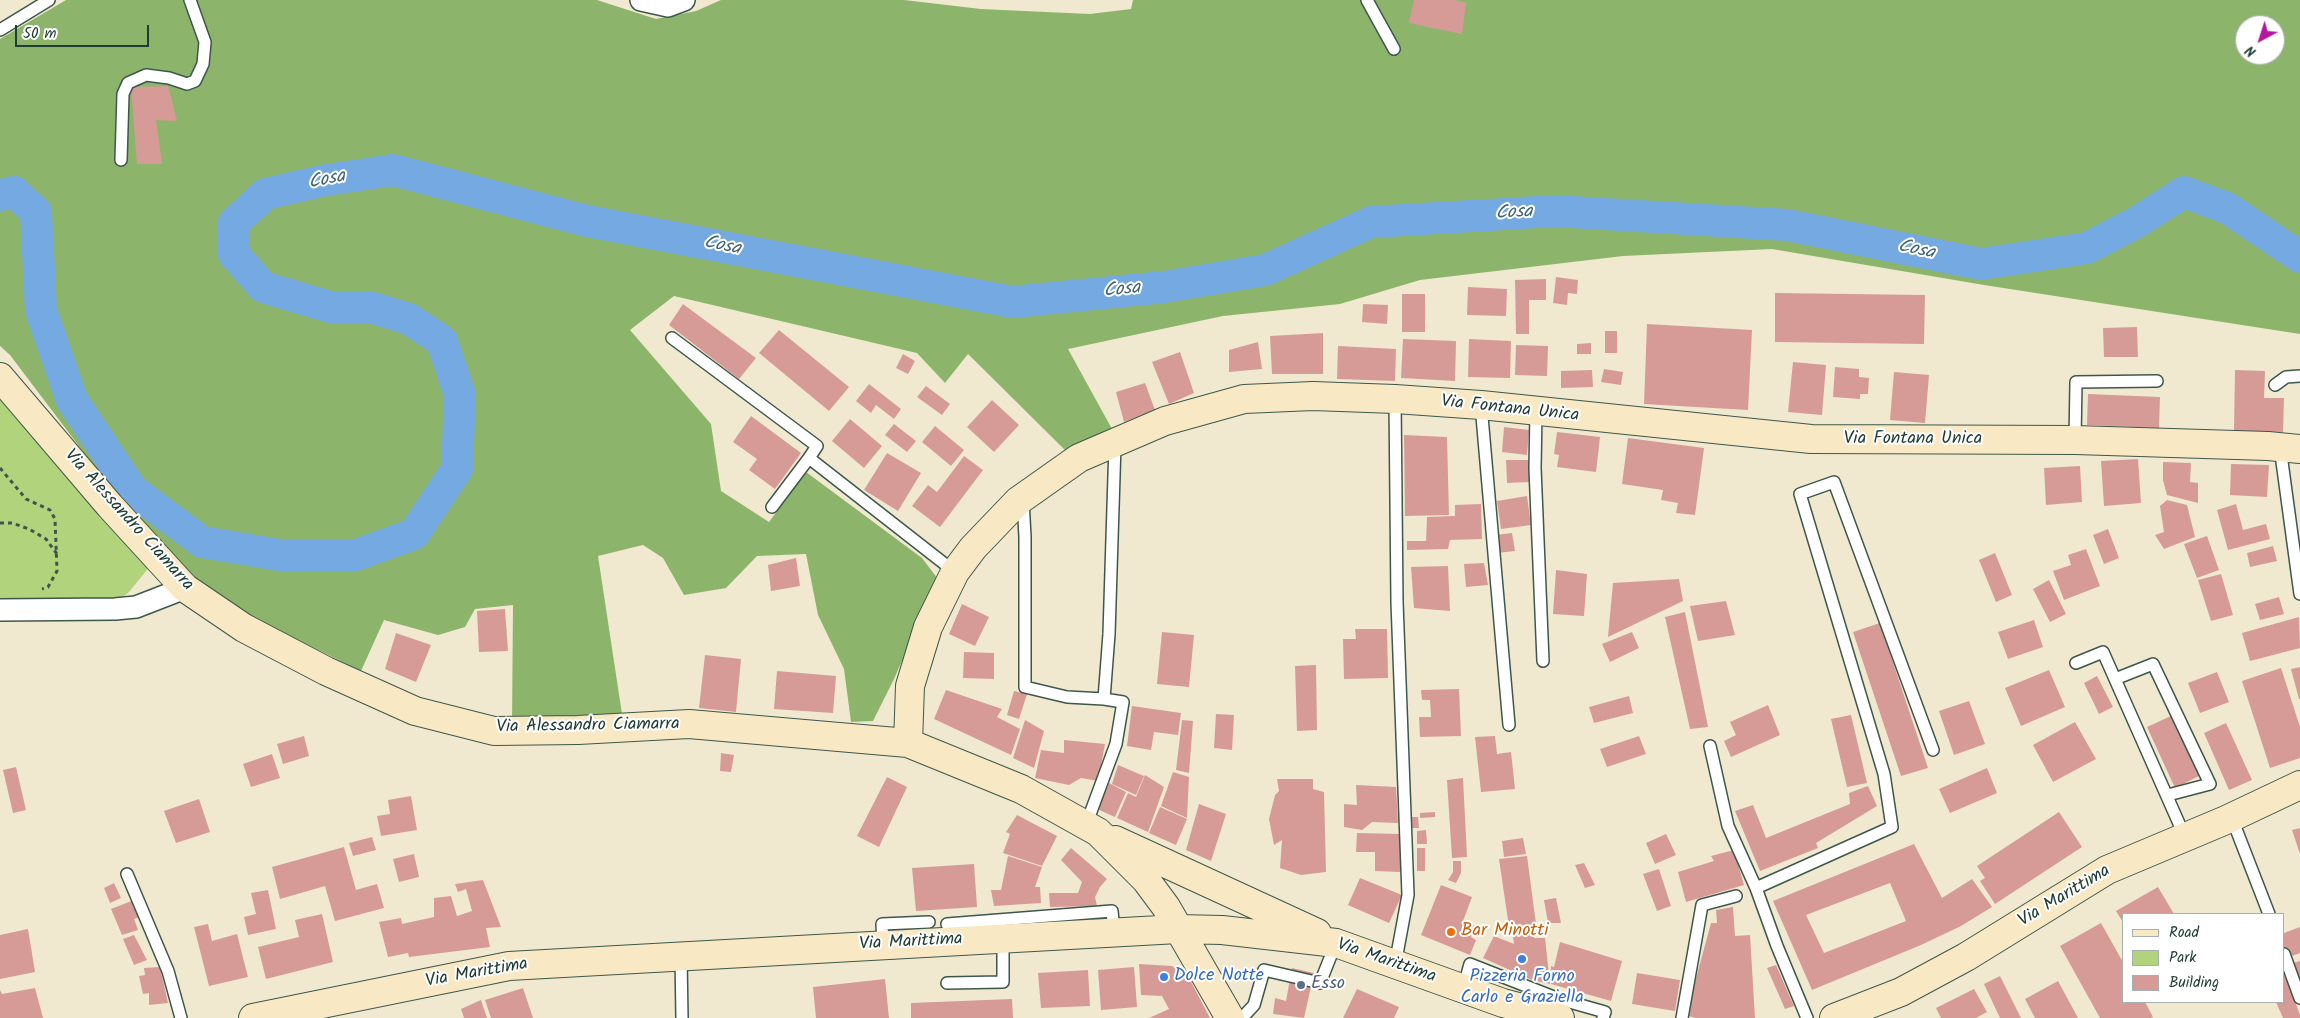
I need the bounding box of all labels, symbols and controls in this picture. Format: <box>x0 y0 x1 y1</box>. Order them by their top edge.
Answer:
scale bar <box>18 15 151 47</box>
north arrow <box>2235 15 2285 65</box>
text: 50 m <box>23 22 57 46</box>
text: N <box>2241 39 2261 62</box>
water label: Cosa <box>307 166 347 196</box>
water label: Cosa <box>1495 202 1533 226</box>
water label: Cosa <box>702 232 742 262</box>
water label: Cosa <box>1896 236 1936 266</box>
water label: Cosa <box>1102 278 1142 304</box>
street label: Via Fontana Unica <box>1440 392 1580 428</box>
street label: Via Fontana Unica <box>1844 429 1982 451</box>
street label: Via Alessandro Ciamarra <box>59 446 197 596</box>
street label: Via Alessandro Ciamarra <box>496 715 680 739</box>
street label: Via Marittima <box>2015 861 2115 933</box>
legend <box>2122 913 2285 1003</box>
place label: Bar Minotti <box>1461 921 1549 943</box>
text: Road <box>2169 921 2199 945</box>
marker: Bar Minotti <box>1445 926 1457 938</box>
street label: Via Marittima <box>859 930 963 956</box>
street label: Via Marittima <box>1334 935 1438 989</box>
text: Park <box>2169 946 2196 970</box>
marker: Pizzeria Forno Carlo e Graziella <box>1516 953 1528 965</box>
street label: Via Marittima <box>424 954 530 994</box>
place label: Dolce Notte <box>1174 966 1264 988</box>
place label: Pizzeria Forno Carlo e Graziella <box>1460 967 1584 1010</box>
marker: Dolce Notte <box>1158 971 1170 983</box>
text: Building <box>2169 971 2219 995</box>
place label: Esso <box>1311 974 1345 996</box>
marker: Esso <box>1295 979 1307 991</box>

